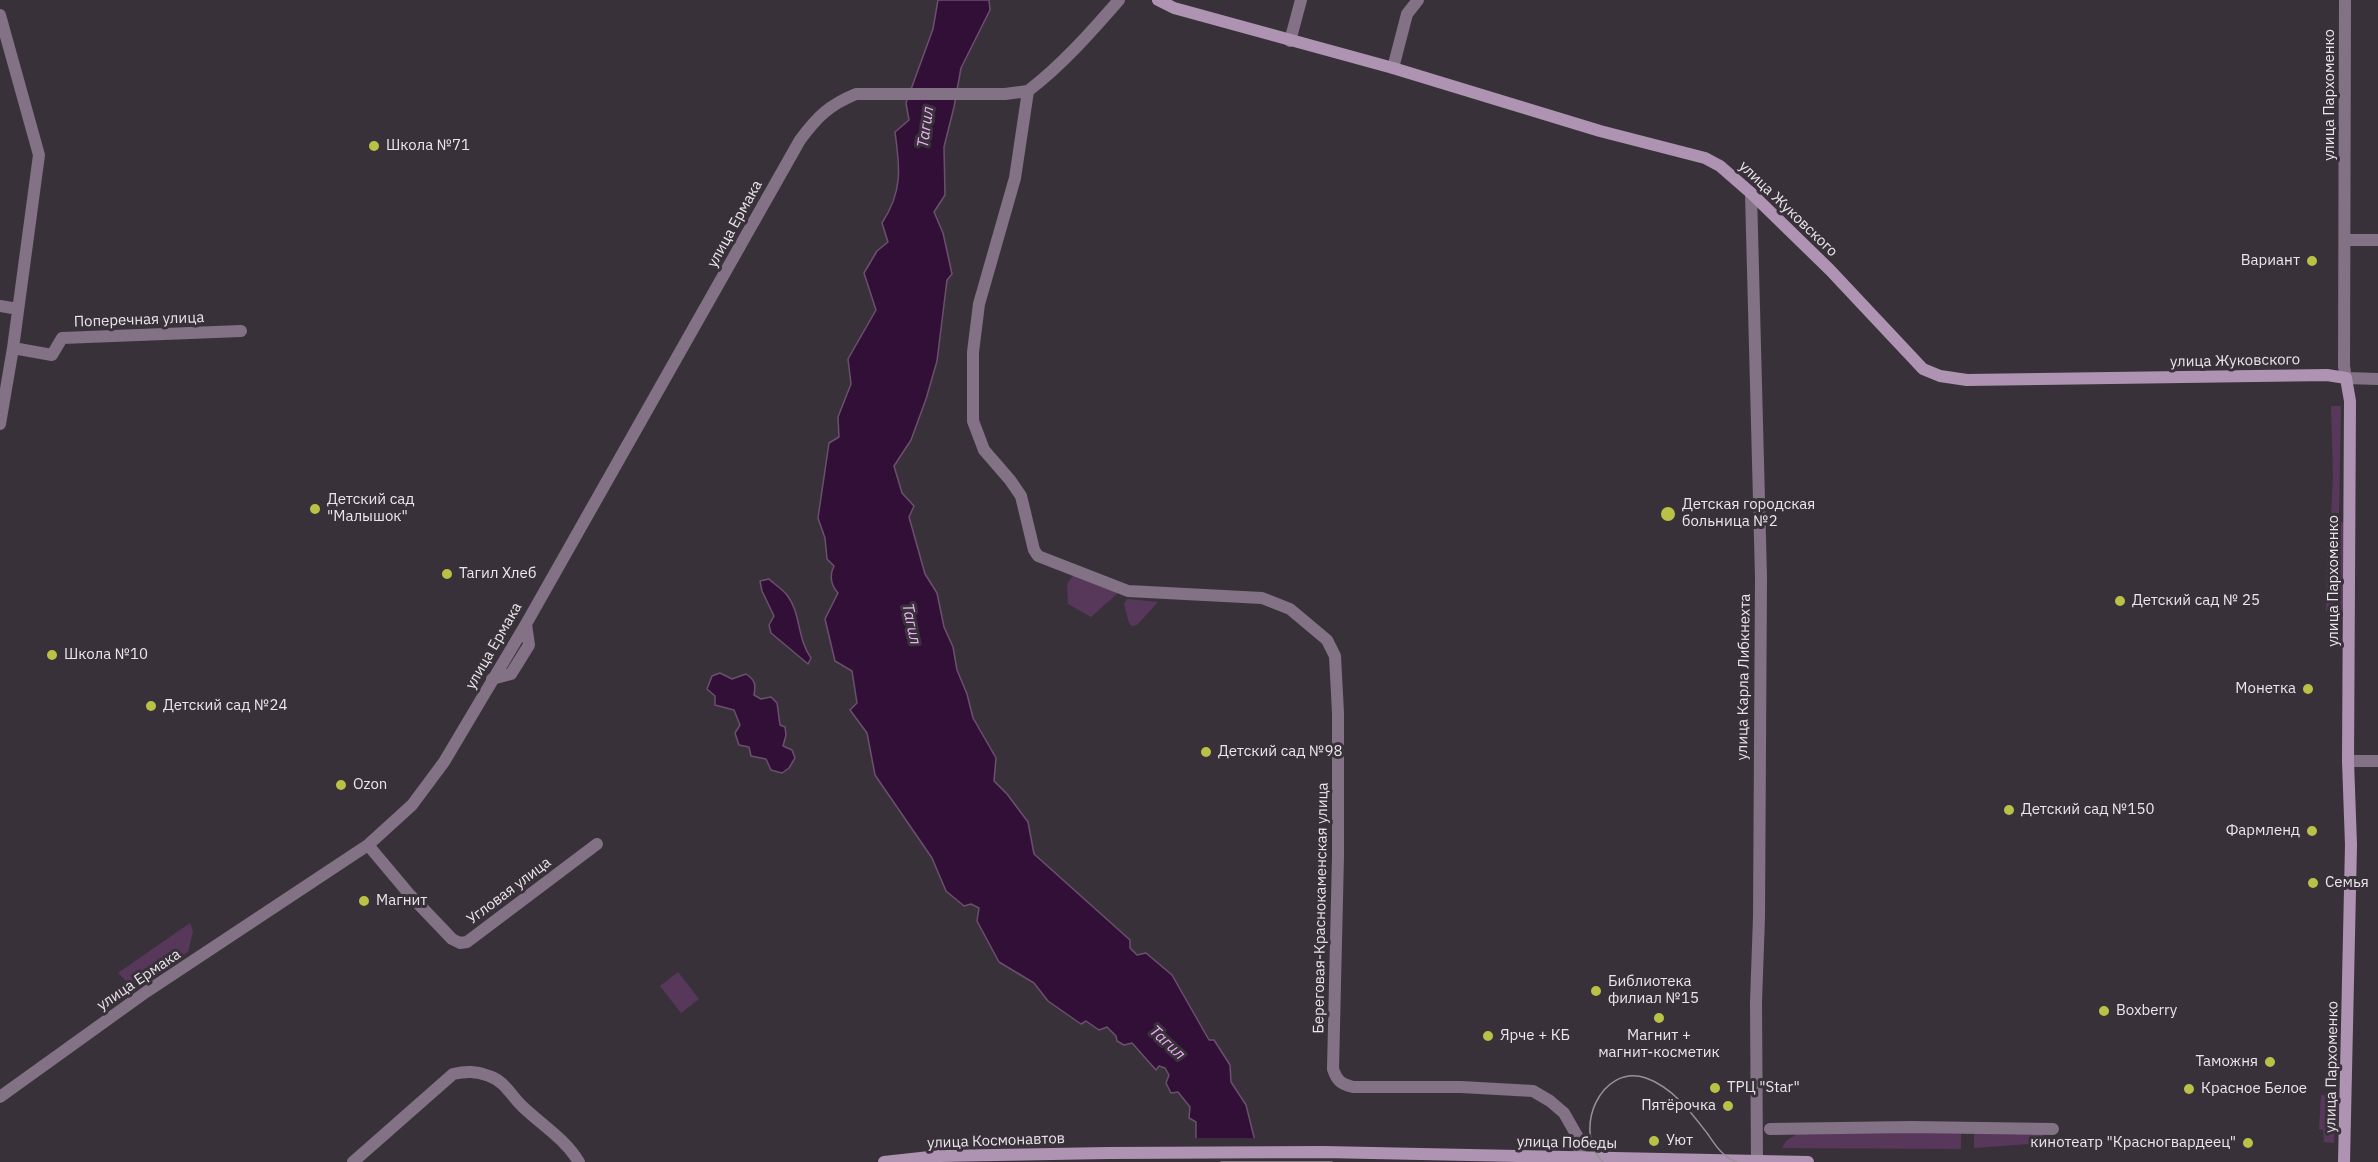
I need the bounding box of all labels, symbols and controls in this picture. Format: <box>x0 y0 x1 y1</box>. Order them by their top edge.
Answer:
street label: улица Пархоменко <box>2321 29 2339 161</box>
water label: Тагил <box>914 105 938 149</box>
place label: Школа №71 <box>386 137 470 155</box>
marker: Школа №71 <box>367 139 381 153</box>
street label: улица Жуковского <box>1735 157 1841 261</box>
street label: улица Ермака <box>704 177 766 271</box>
place label: Вариант <box>2241 252 2300 270</box>
marker: Вариант <box>2305 254 2319 268</box>
street label: Поперечная улица <box>73 309 205 331</box>
street label: улица Жуковского <box>2170 351 2300 371</box>
place label: Детский сад "Малышок" <box>327 491 415 526</box>
place label: Детская городская больница №2 <box>1682 496 1815 531</box>
marker: Детский сад "Малышок" <box>308 502 322 516</box>
marker: Детская городская больница №2 <box>1659 505 1677 523</box>
street label: улица Пархоменко <box>2325 515 2343 647</box>
place label: Тагил Хлеб <box>459 565 536 583</box>
marker: Тагил Хлеб <box>440 567 454 581</box>
place label: Детский сад № 25 <box>2132 592 2260 610</box>
street label: улица Карла Либкнехта <box>1734 593 1754 761</box>
marker: Детский сад № 25 <box>2113 594 2127 608</box>
street label: улица Ермака <box>462 599 526 693</box>
water label: Тагил <box>897 602 925 646</box>
place label: Школа №10 <box>64 646 148 664</box>
marker: Школа №10 <box>45 648 59 662</box>
place label: Монетка <box>2235 680 2296 698</box>
marker: Монетка <box>2301 682 2315 696</box>
place label: Детский сад №24 <box>163 697 288 715</box>
marker: Детский сад №24 <box>144 699 158 713</box>
place label: Детский сад №98 <box>1218 743 1343 761</box>
marker: Детский сад №98 <box>1199 745 1213 759</box>
place label: Ozon <box>353 776 387 794</box>
marker: Ozon <box>334 778 348 792</box>
street label: Береговая-Краснокаменская улица <box>1310 782 1332 1034</box>
place label: Детский сад №150 <box>2021 801 2155 819</box>
marker: Детский сад №150 <box>2002 803 2016 817</box>
place label: Фармленд <box>2226 822 2300 840</box>
marker: Фармленд <box>2305 824 2319 838</box>
street label: Угловая улица <box>463 853 555 929</box>
place label: Семья <box>2325 874 2369 892</box>
marker: Семья <box>2306 876 2320 890</box>
place label: Магнит <box>376 892 427 910</box>
marker: Магнит <box>357 894 371 908</box>
street label: улица Ермака <box>94 945 184 1015</box>
place label: Библиотека филиал №15 <box>1608 973 1699 1008</box>
marker: Библиотека филиал №15 <box>1589 984 1603 998</box>
street label: улица Пархоменко <box>2322 1001 2342 1133</box>
place label: Boxberry <box>2116 1002 2177 1020</box>
marker: Boxberry <box>2097 1004 2111 1018</box>
marker: Магнит + магнит-косметик <box>1652 1011 1666 1025</box>
water label: Тагил <box>1145 1022 1189 1064</box>
place label: Ярче + КБ <box>1500 1027 1570 1045</box>
place label: Магнит + магнит-косметик <box>1598 1027 1720 1062</box>
marker: Ярче + КБ <box>1481 1029 1495 1043</box>
place label: Таможня <box>2195 1053 2258 1071</box>
marker: Таможня <box>2263 1055 2277 1069</box>
place label: ТРЦ "Star" <box>1727 1079 1800 1097</box>
place label: Красное Белое <box>2201 1080 2307 1098</box>
marker: ТРЦ "Star" <box>1708 1081 1722 1095</box>
marker: Красное Белое <box>2182 1082 2196 1096</box>
place label: Пятёрочка <box>1641 1097 1716 1115</box>
marker: Пятёрочка <box>1721 1099 1735 1113</box>
street label: улица Космонавтов <box>927 1130 1065 1152</box>
place label: Уют <box>1666 1132 1693 1150</box>
street label: улица Победы <box>1517 1133 1617 1153</box>
marker: Уют <box>1647 1134 1661 1148</box>
place label: кинотеатр "Красногвардеец" <box>2030 1134 2236 1152</box>
marker: кинотеатр "Красногвардеец" <box>2241 1136 2255 1150</box>

